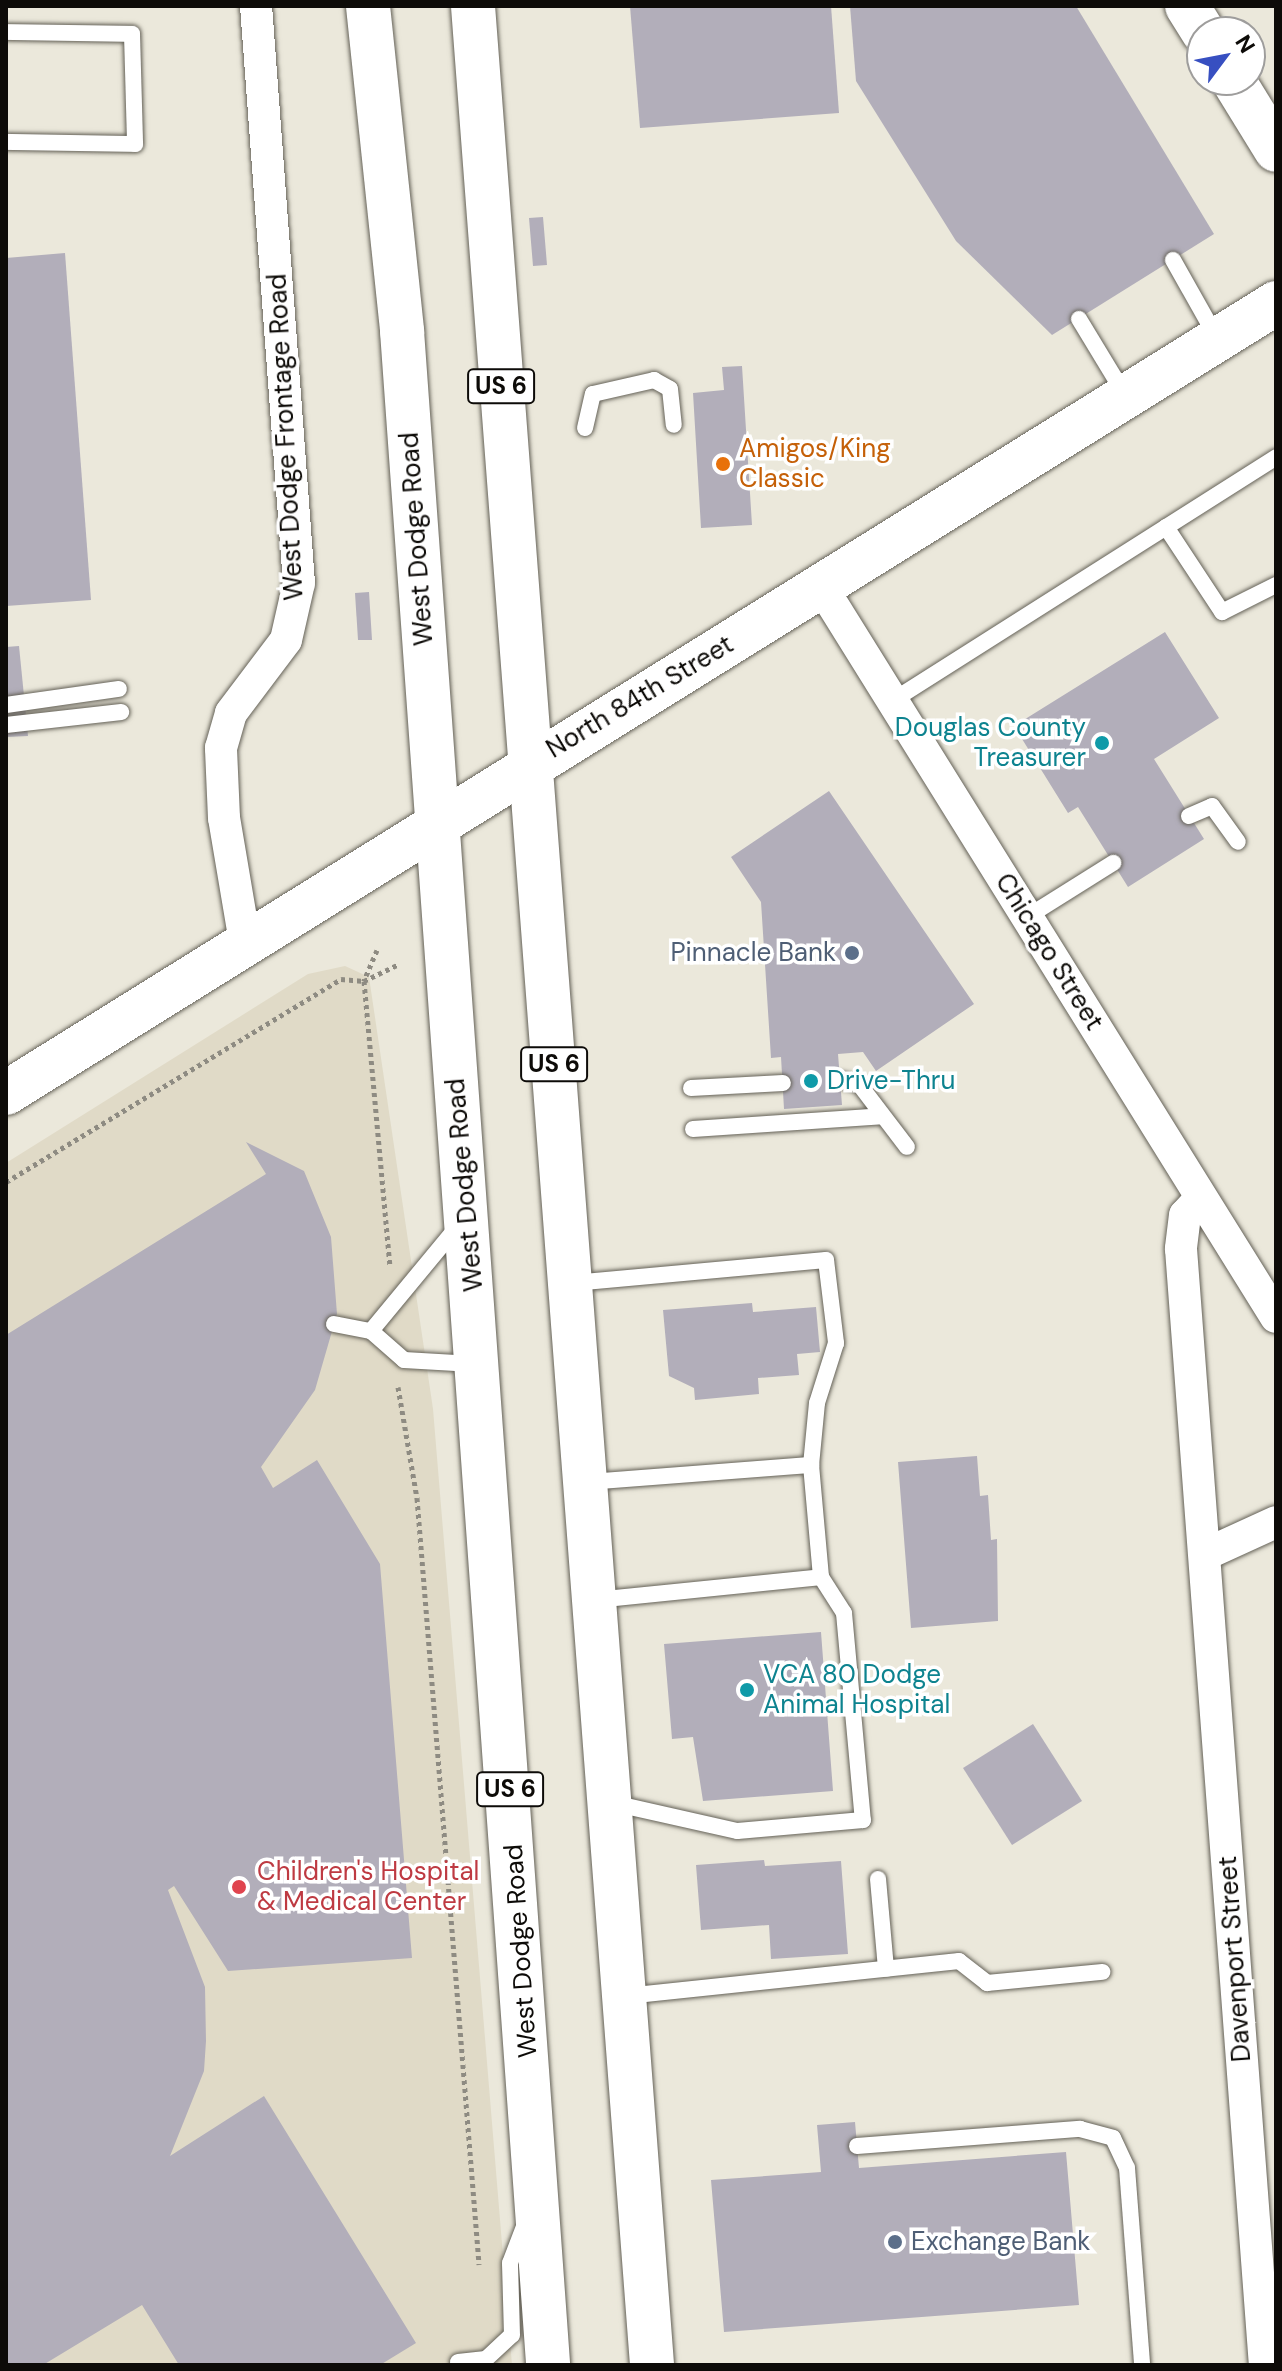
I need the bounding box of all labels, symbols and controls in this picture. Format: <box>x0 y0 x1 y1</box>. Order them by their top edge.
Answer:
north arrow <box>1186 16 1266 96</box>
text: N <box>1229 30 1262 59</box>
street label: West Dodge Frontage Road <box>262 273 310 601</box>
road number: US 6 <box>467 366 535 406</box>
street label: West Dodge Road <box>394 431 440 647</box>
place label: Amigos/King Classic <box>739 433 891 494</box>
marker: Amigos/King Classic <box>714 455 732 473</box>
street label: North 84th Street <box>541 629 739 765</box>
place label: Douglas County Treasurer <box>895 712 1086 774</box>
marker: Douglas County Treasurer <box>1093 734 1111 752</box>
street label: Chicago Street <box>988 868 1110 1036</box>
place label: Pinnacle Bank <box>670 937 836 969</box>
marker: Pinnacle Bank <box>843 944 861 962</box>
road number: US 6 <box>520 1044 588 1084</box>
place label: Drive-Thru <box>827 1065 955 1097</box>
marker: Drive-Thru <box>802 1072 820 1090</box>
street label: West Dodge Road <box>440 1077 490 1293</box>
place label: VCA 80 Dodge Animal Hospital <box>763 1659 950 1720</box>
marker: VCA 80 Dodge Animal Hospital <box>738 1681 756 1699</box>
road number: US 6 <box>476 1769 544 1809</box>
street label: West Dodge Road <box>498 1843 544 2059</box>
street label: Davenport Street <box>1212 1855 1258 2063</box>
place label: Children's Hospital & Medical Center <box>257 1856 479 1918</box>
marker: Children's Hospital & Medical Center <box>228 1876 250 1898</box>
place label: Exchange Bank <box>911 2226 1090 2258</box>
marker: Exchange Bank <box>886 2233 904 2251</box>

